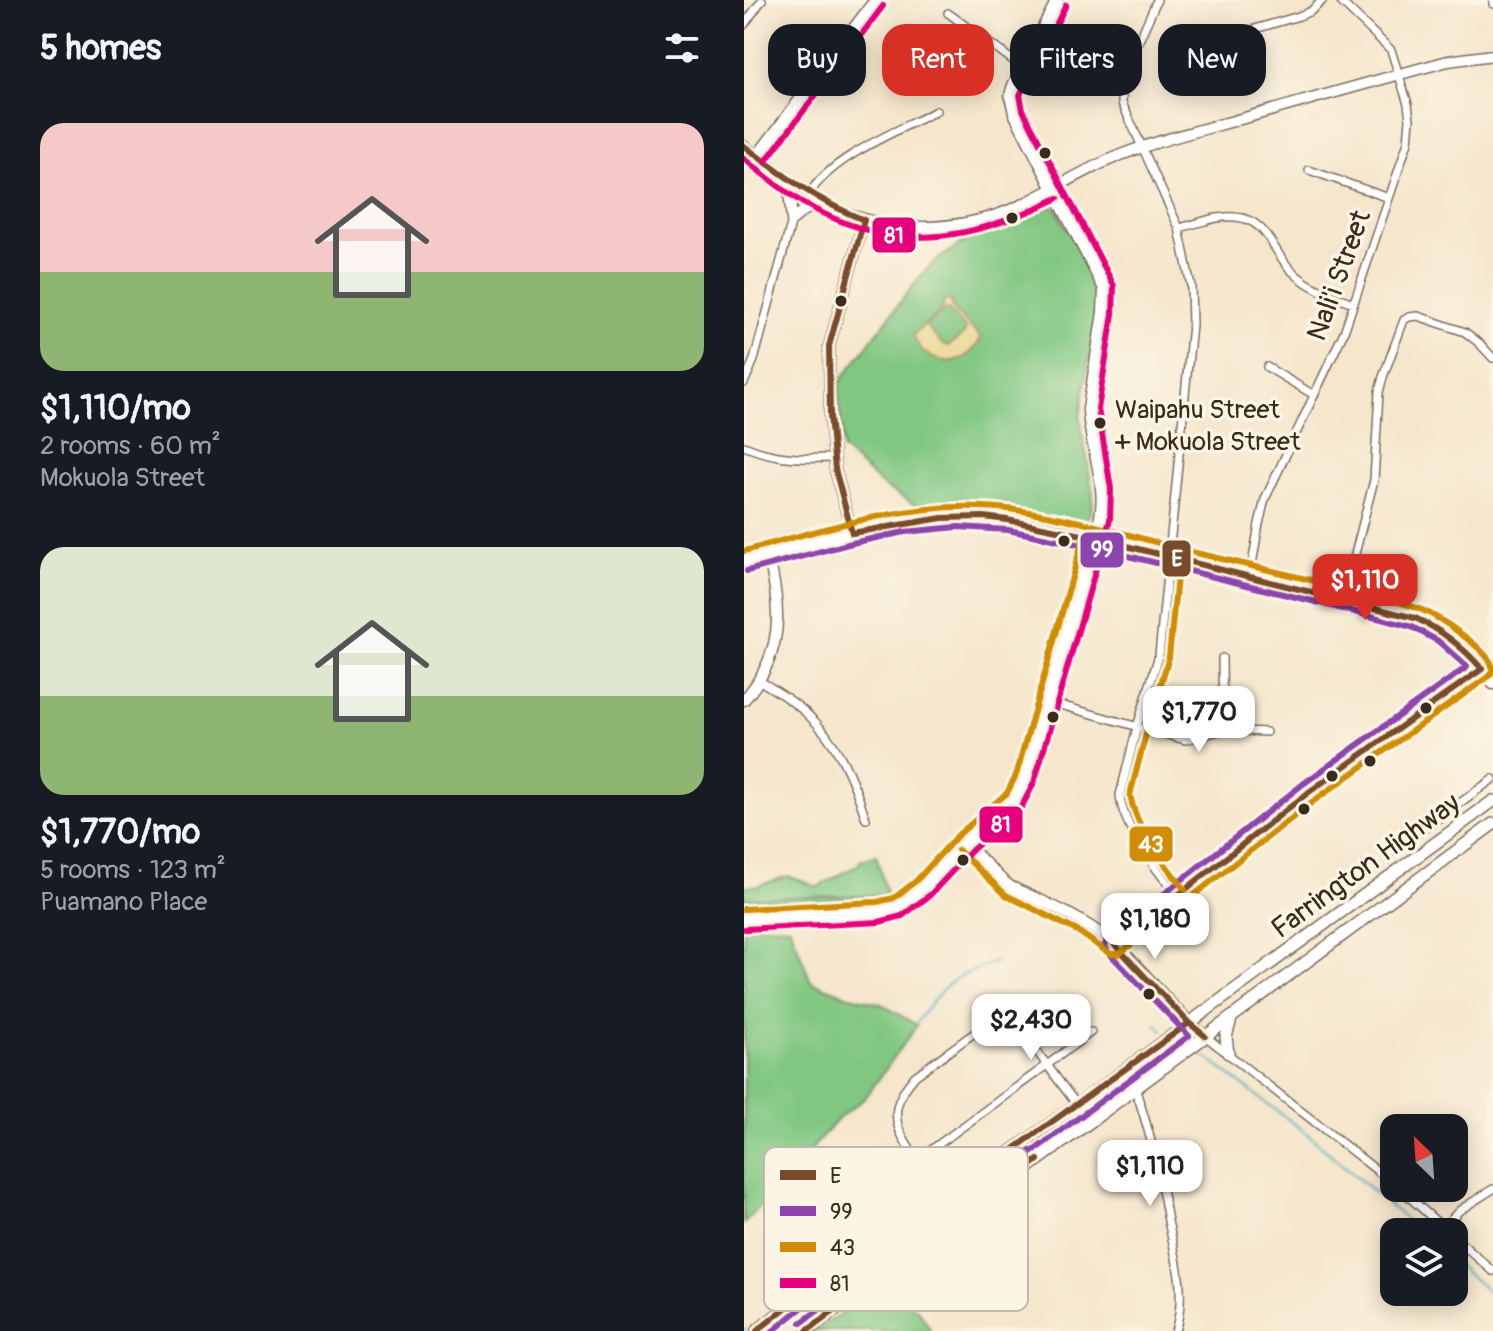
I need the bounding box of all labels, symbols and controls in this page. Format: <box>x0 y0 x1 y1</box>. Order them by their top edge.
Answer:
chip: Buy <box>768 24 866 96</box>
chip: Rent <box>882 24 994 96</box>
chip: Filters <box>1010 24 1142 96</box>
chip: New <box>1158 24 1266 96</box>
icon: filters <box>660 26 704 70</box>
text: 5 homes <box>40 27 161 70</box>
unlabelled marker <box>1037 145 1053 161</box>
icon: home <box>300 175 444 319</box>
street label: Nali'i Street <box>1300 205 1379 345</box>
unlabelled marker <box>1004 210 1020 226</box>
line badge: 81 <box>871 216 917 254</box>
text: 81 <box>884 222 904 250</box>
unlabelled marker <box>833 293 849 309</box>
text: $1,110/mo <box>40 387 191 430</box>
place label: Waipahu Street + Mokuola Street <box>1114 394 1301 458</box>
marker: Waipahu Street + Mokuola Street <box>1092 415 1108 431</box>
text: 2 rooms · 60 m² <box>40 430 221 462</box>
text: Mokuola Street <box>40 462 205 494</box>
line badge: 99 <box>1079 531 1125 569</box>
unlabelled marker <box>1056 533 1072 549</box>
text: 99 <box>1091 536 1113 564</box>
line badge: E <box>1161 539 1192 578</box>
text: E <box>1171 545 1183 573</box>
pin: $1,110 <box>1300 554 1430 622</box>
text: $1,110 <box>1331 564 1399 596</box>
icon: home <box>300 599 444 743</box>
pin: $1,770 <box>1134 686 1264 754</box>
text: $1,770 <box>1161 696 1237 728</box>
unlabelled marker <box>1418 700 1434 716</box>
unlabelled marker <box>1045 709 1061 725</box>
unlabelled marker <box>1362 753 1378 769</box>
unlabelled marker <box>1324 768 1340 784</box>
street label: Farrington Highway <box>1265 786 1467 946</box>
unlabelled marker <box>1296 801 1312 817</box>
line badge: 81 <box>978 805 1024 844</box>
text: $1,770/mo <box>40 811 200 854</box>
text: 81 <box>991 811 1011 839</box>
line badge: 43 <box>1128 825 1174 863</box>
text: 43 <box>1138 831 1164 859</box>
unlabelled marker <box>955 852 971 868</box>
text: 5 rooms · 123 m² <box>40 854 226 886</box>
text: Puamano Place <box>40 886 207 918</box>
pin: $1,180 <box>1090 893 1220 961</box>
text: $1,180 <box>1119 903 1191 935</box>
unlabelled marker <box>1141 986 1157 1002</box>
pin: $2,430 <box>966 994 1096 1062</box>
text: $2,430 <box>990 1004 1072 1036</box>
north arrow <box>1380 1114 1468 1202</box>
map controls <box>1380 1114 1468 1306</box>
pin: $1,110 <box>1085 1140 1215 1208</box>
legend <box>764 1147 1028 1311</box>
text: $1,110 <box>1116 1150 1184 1182</box>
text: E <box>830 1162 841 1190</box>
text: 99 <box>830 1198 853 1226</box>
button: layers <box>1380 1218 1468 1306</box>
text: 43 <box>830 1234 855 1262</box>
text: 81 <box>830 1270 850 1298</box>

